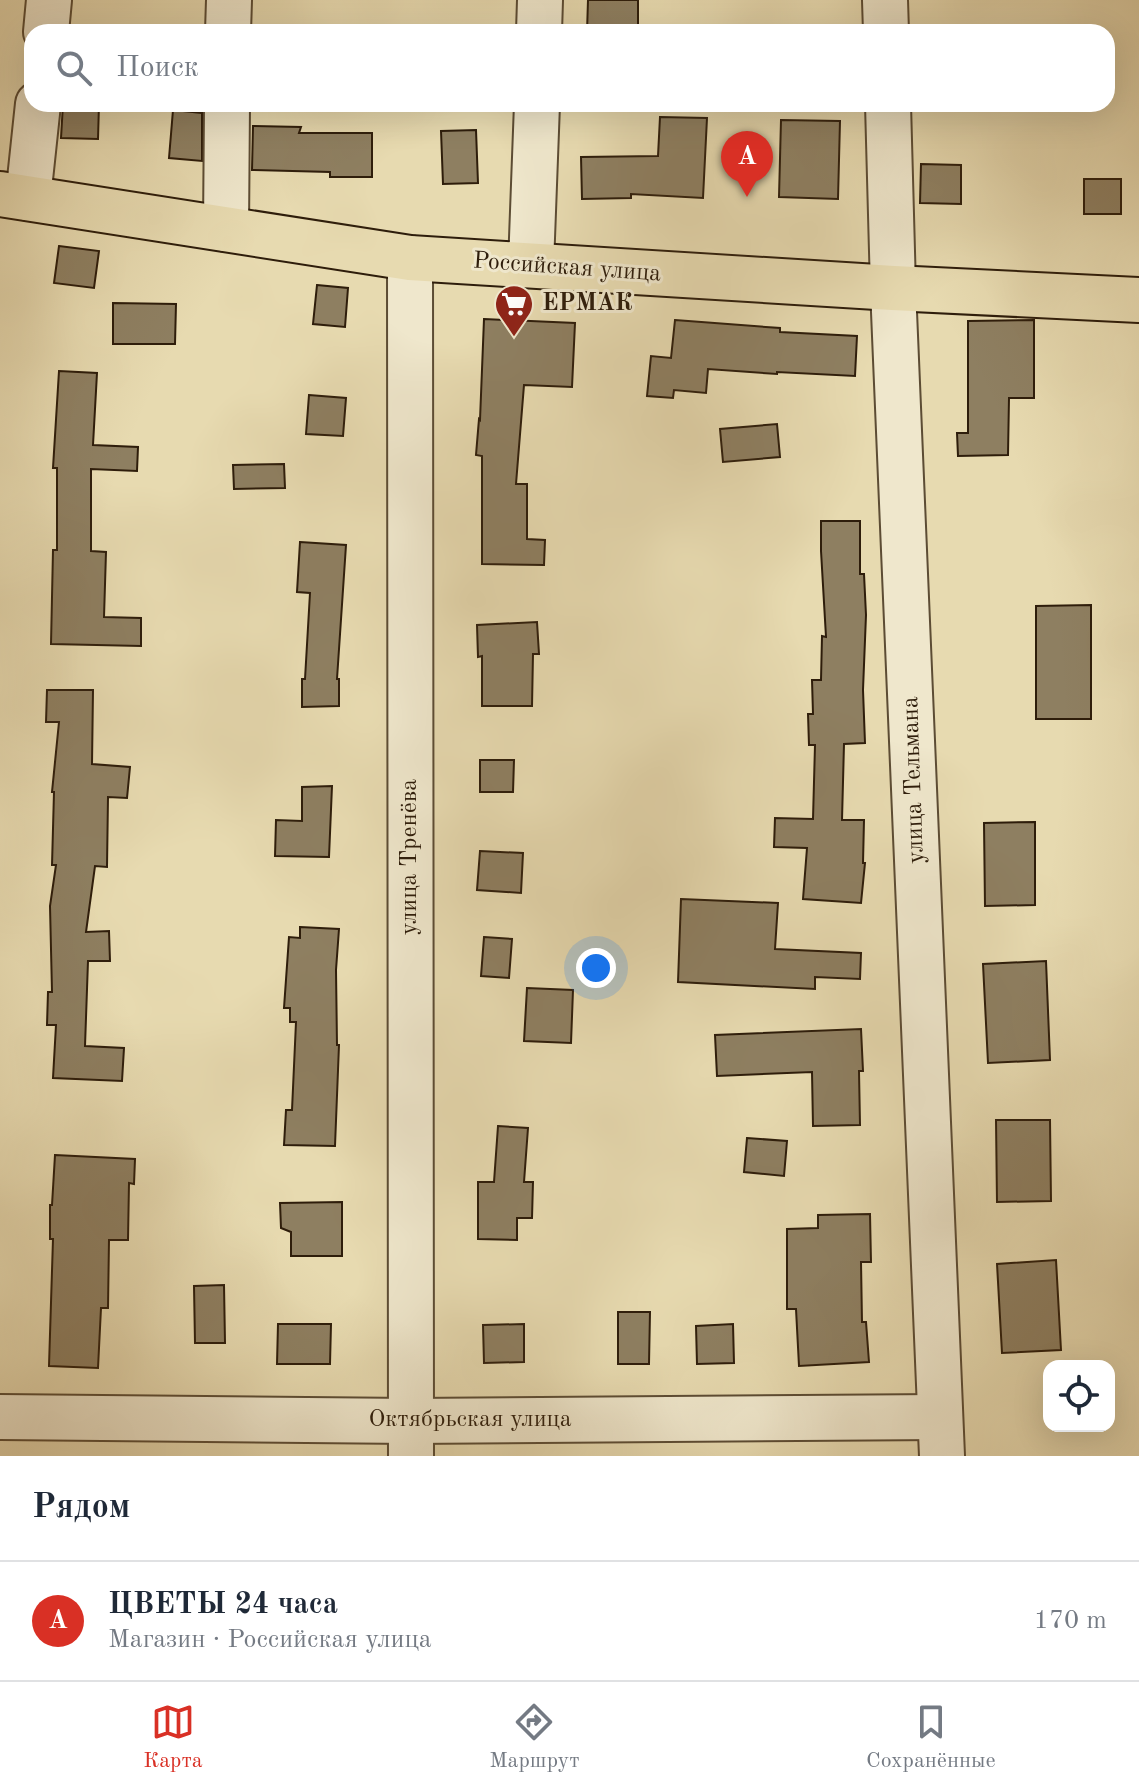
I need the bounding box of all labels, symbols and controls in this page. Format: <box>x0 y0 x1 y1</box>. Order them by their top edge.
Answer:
search box <box>24 24 1115 112</box>
icon: search <box>52 46 96 90</box>
text: Поиск <box>116 53 199 83</box>
pin: A <box>721 131 773 197</box>
street label: Российская улица <box>472 249 662 287</box>
supermarket icon: ЕРМАК <box>493 283 535 338</box>
place label: ЕРМАК <box>542 292 633 316</box>
street label: улица Тельмана <box>899 696 929 864</box>
street label: улица Тренёва <box>398 779 422 935</box>
your location <box>576 948 616 988</box>
map controls <box>1043 1360 1115 1432</box>
button: locate <box>1043 1360 1115 1432</box>
street label: Октябрьская улица <box>368 1408 572 1432</box>
text: Рядом <box>32 1491 131 1525</box>
text: ЦВЕТЫ 24 часа <box>108 1590 338 1620</box>
text: A <box>48 1608 68 1634</box>
text: 170 m <box>1034 1608 1107 1634</box>
text: Магазин · Российская улица <box>108 1627 432 1653</box>
tab: Карта <box>143 1700 203 1775</box>
tab: Маршрут <box>489 1700 580 1775</box>
tab: Сохранённые <box>866 1700 996 1775</box>

